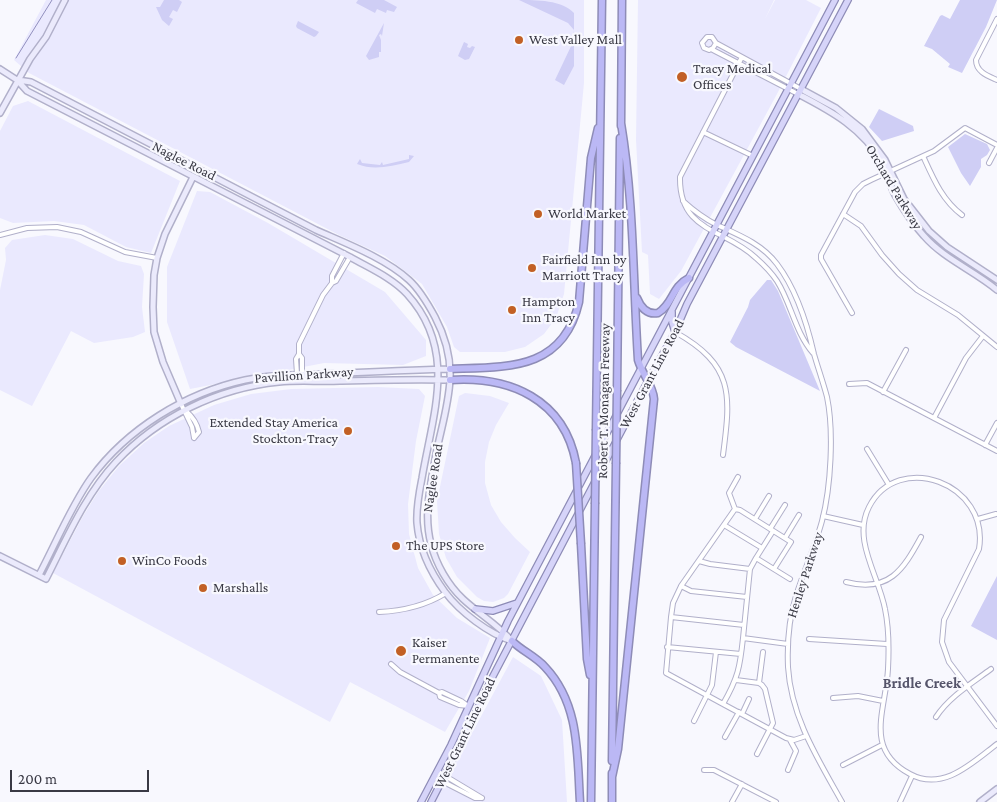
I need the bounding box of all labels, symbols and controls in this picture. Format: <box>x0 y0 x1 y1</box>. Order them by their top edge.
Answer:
place label: West Valley Mall <box>529 32 622 48</box>
marker: West Valley Mall <box>513 34 525 46</box>
place label: Tracy Medical Offices <box>693 61 771 94</box>
marker: Tracy Medical Offices <box>675 70 689 84</box>
street label: Naglee Road <box>149 138 219 184</box>
street label: Orchard Parkway <box>862 141 926 233</box>
place label: World Market <box>548 206 626 222</box>
marker: World Market <box>532 208 544 220</box>
place label: Fairfield Inn by Marriott Tracy <box>542 252 627 284</box>
marker: Fairfield Inn by Marriott Tracy <box>526 262 538 274</box>
place label: Hampton Inn Tracy <box>522 294 575 326</box>
marker: Hampton Inn Tracy <box>506 304 518 316</box>
street label: West Grant Line Road <box>616 316 688 432</box>
street label: Robert T. Monagan Freeway <box>594 323 614 479</box>
street label: Pavillion Parkway <box>254 363 354 387</box>
place label: Extended Stay America Stockton-Tracy <box>210 415 338 448</box>
marker: Extended Stay America Stockton-Tracy <box>342 425 354 437</box>
street label: Naglee Road <box>419 442 447 514</box>
street label: Henley Parkway <box>783 530 827 620</box>
place label: The UPS Store <box>406 538 484 554</box>
marker: The UPS Store <box>390 540 402 552</box>
place label: WinCo Foods <box>132 553 207 569</box>
marker: WinCo Foods <box>116 555 128 567</box>
place label: Marshalls <box>213 580 268 596</box>
marker: Marshalls <box>197 582 209 594</box>
place label: Kaiser Permanente <box>412 635 479 668</box>
marker: Kaiser Permanente <box>394 644 408 658</box>
district label: Bridle Creek <box>883 674 961 692</box>
street label: West Grant Line Road <box>431 675 499 791</box>
scale bar <box>12 760 151 792</box>
text: 200 m <box>18 771 57 787</box>

